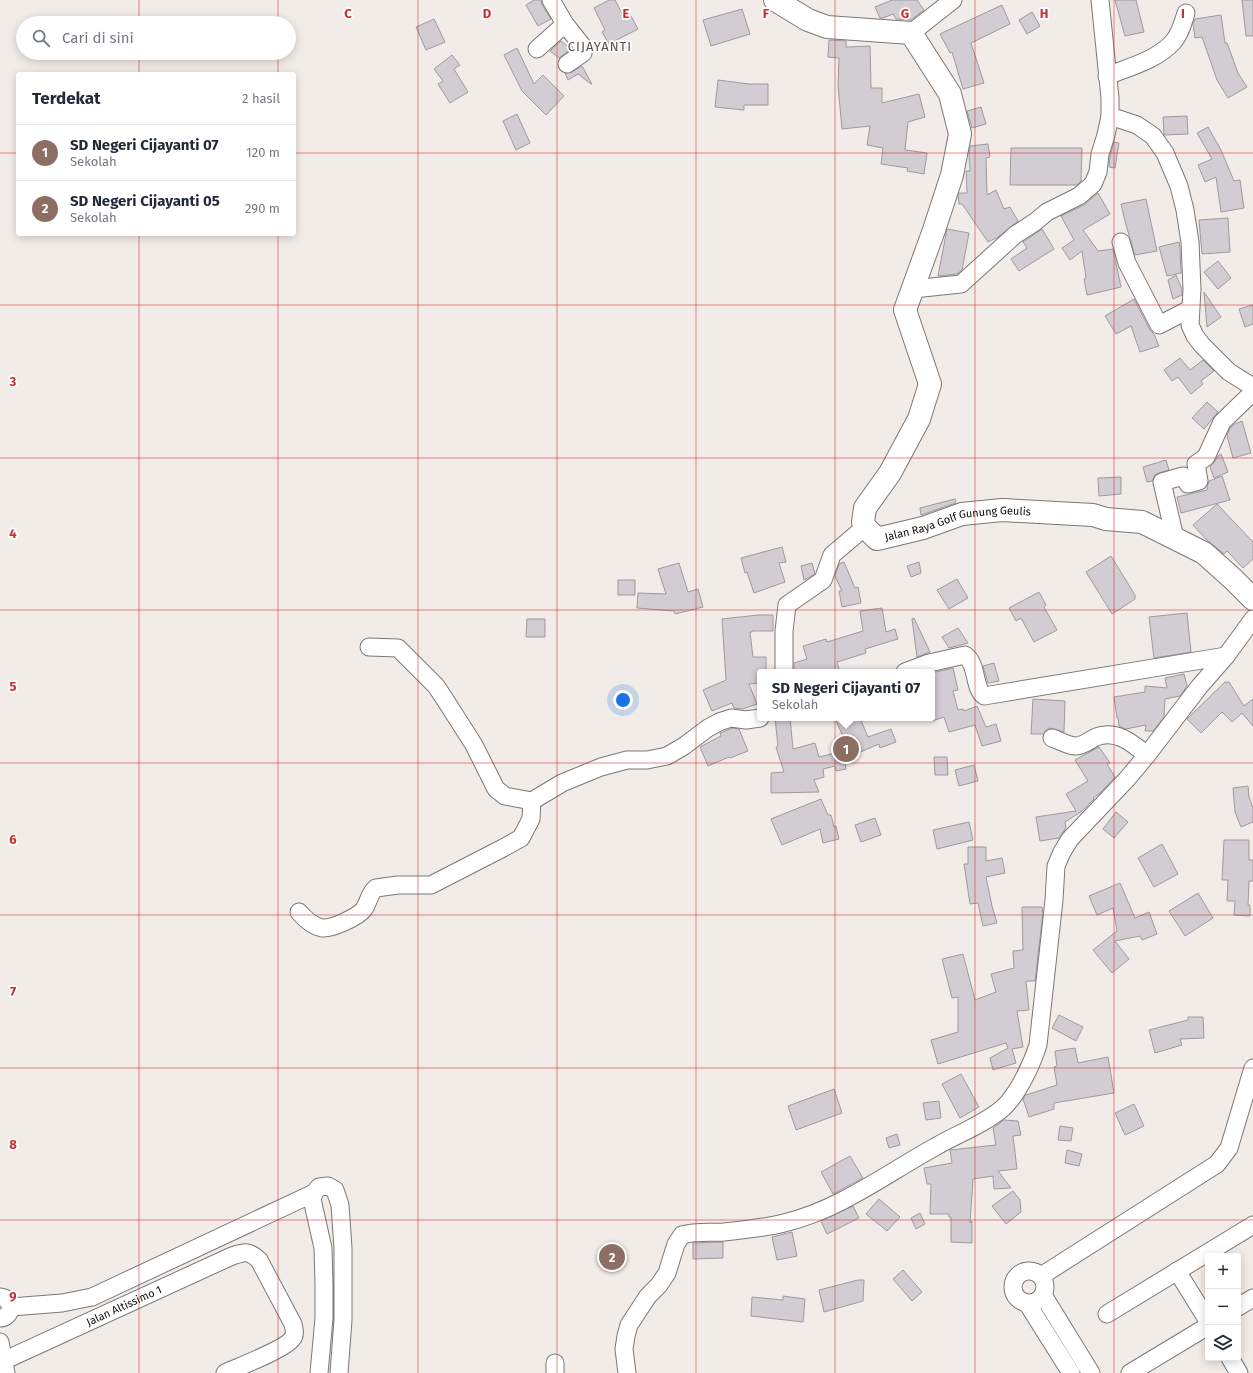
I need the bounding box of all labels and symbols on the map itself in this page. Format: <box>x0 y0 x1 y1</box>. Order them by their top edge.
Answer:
text: C <box>344 6 352 21</box>
text: D <box>483 6 492 21</box>
text: E <box>623 6 630 21</box>
text: F <box>763 6 770 21</box>
text: G <box>901 6 909 21</box>
text: H <box>1040 6 1048 21</box>
text: I <box>1181 6 1185 21</box>
district label: CIJAYANTI <box>568 39 632 54</box>
text: 3 <box>9 374 17 389</box>
street label: Jalan Raya Golf Gunung Geulis <box>883 503 1031 543</box>
text: 4 <box>9 526 17 541</box>
text: 5 <box>10 679 17 694</box>
your location <box>613 690 633 710</box>
pin: 1 <box>833 734 859 764</box>
text: 6 <box>9 832 17 847</box>
text: 7 <box>10 984 16 999</box>
text: 8 <box>9 1137 17 1152</box>
pin: 2 <box>599 1242 625 1272</box>
street label: Jalan Altissimo 1 <box>84 1283 164 1328</box>
text: 9 <box>9 1289 17 1304</box>

